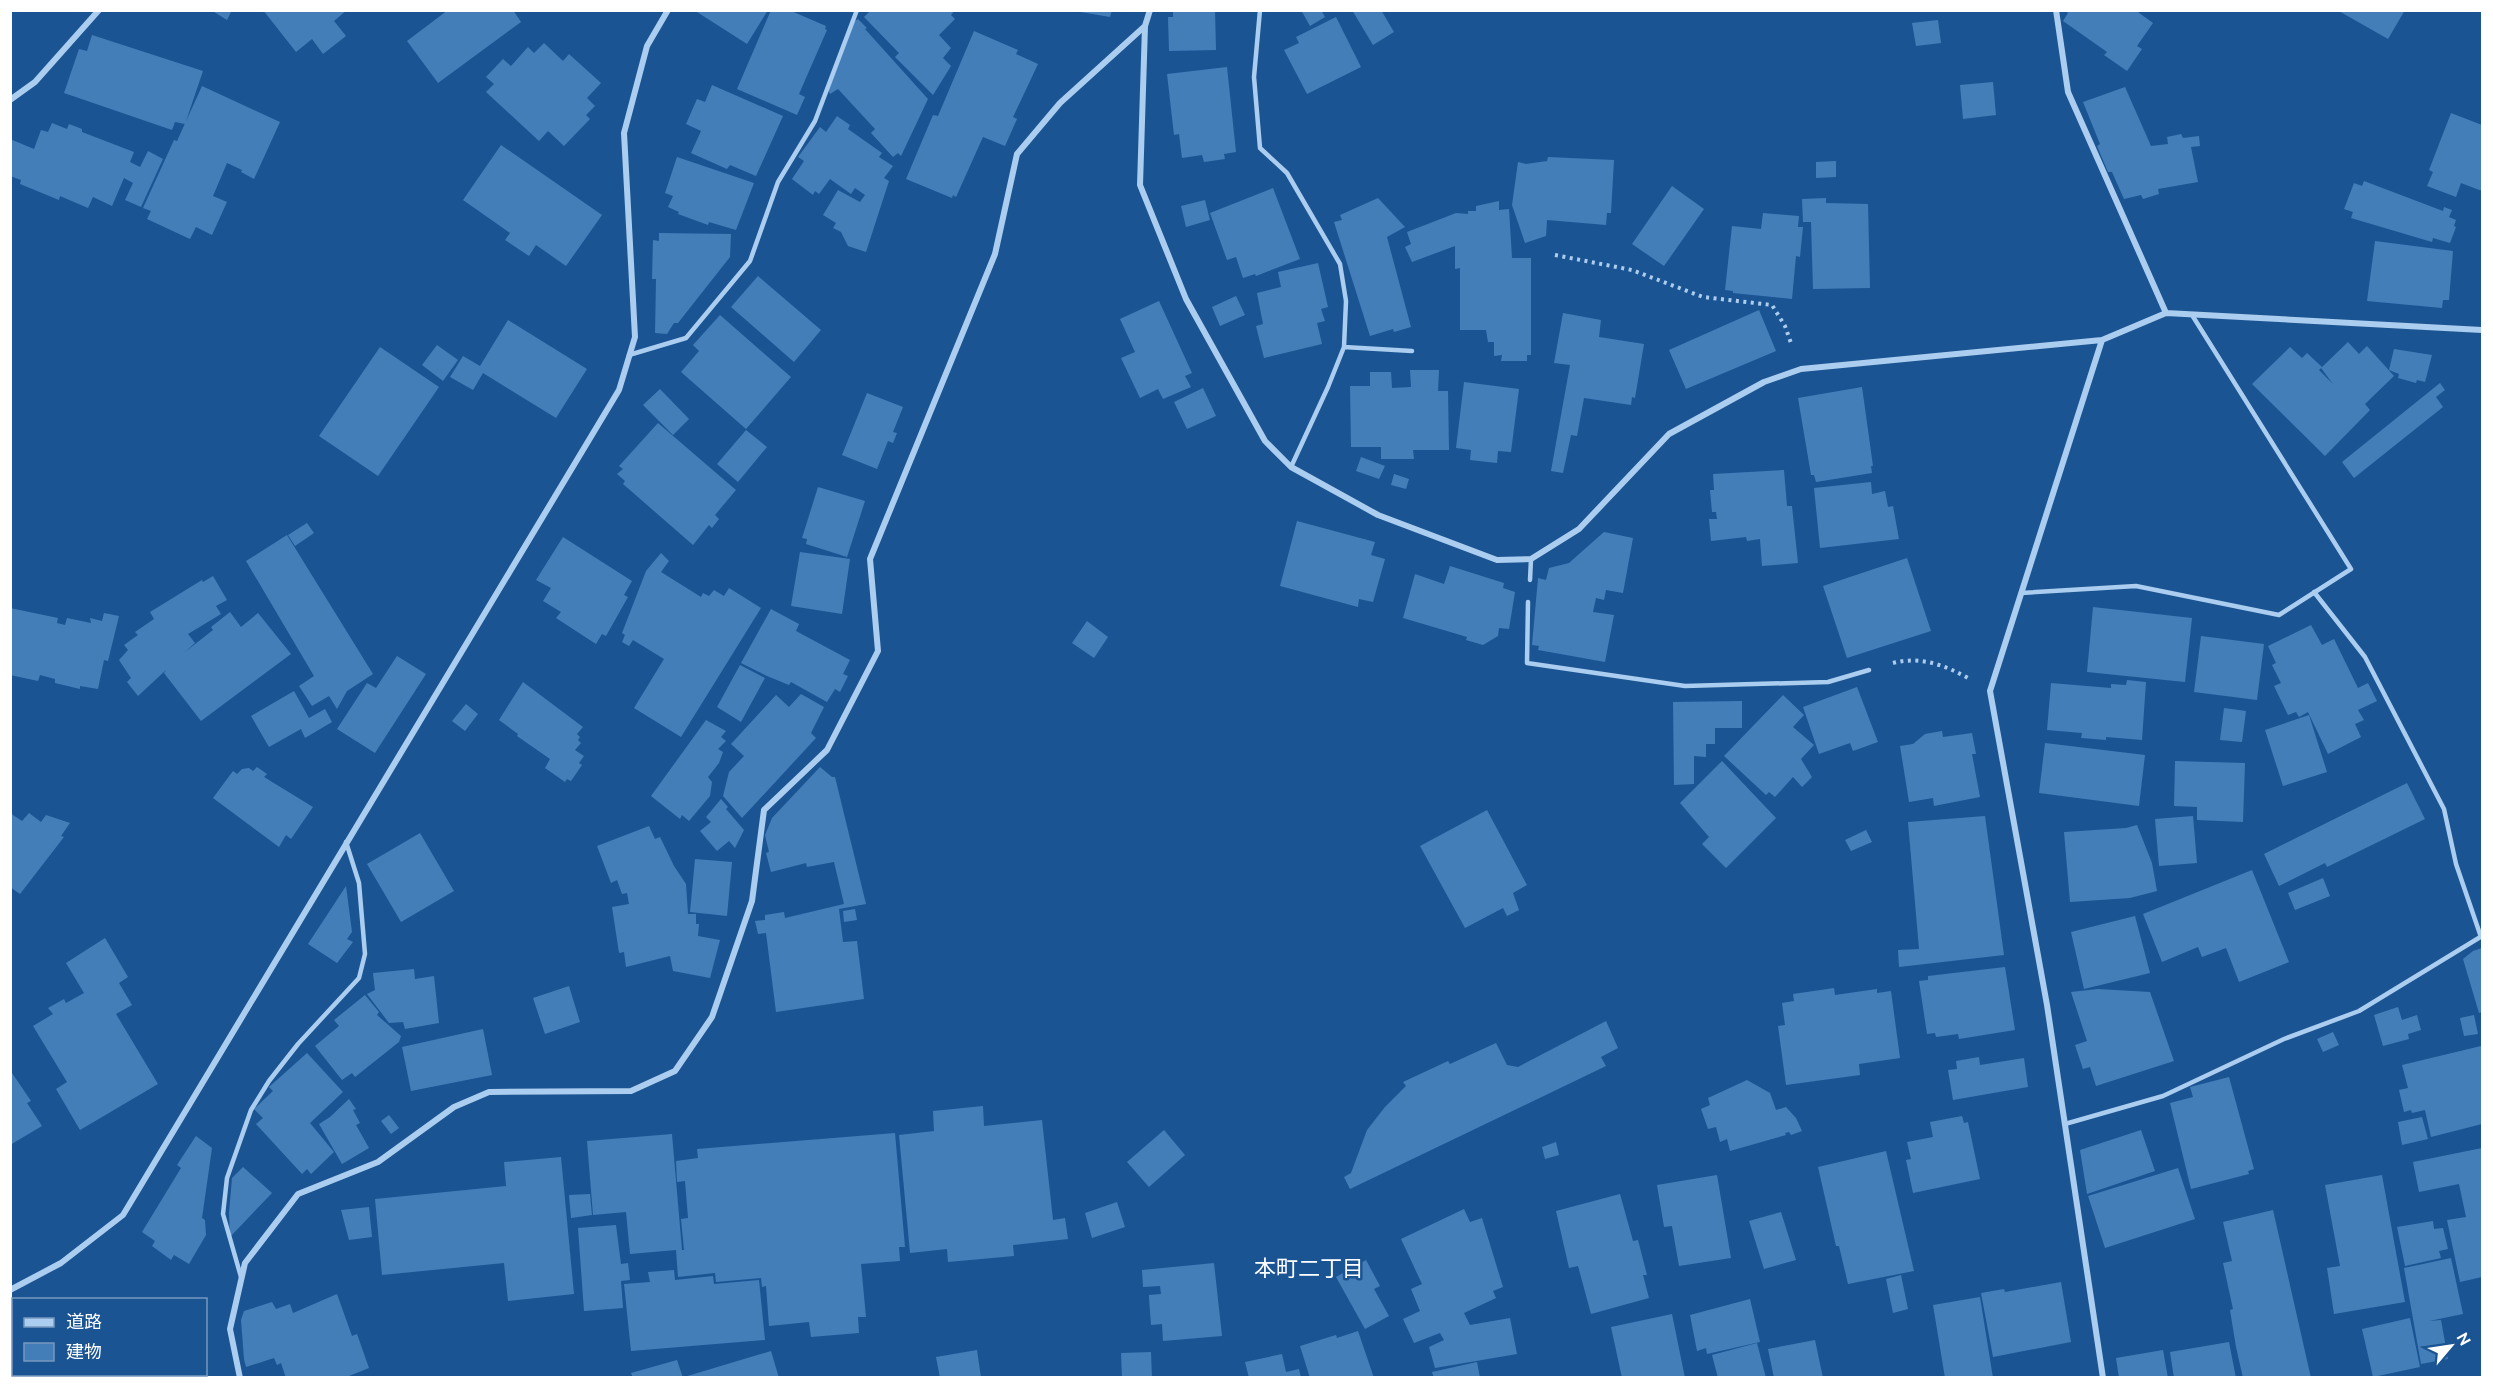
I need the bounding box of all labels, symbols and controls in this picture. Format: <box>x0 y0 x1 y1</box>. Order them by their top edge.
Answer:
district label: 本町二丁目 <box>1254 1255 1364 1280</box>
legend <box>12 1298 207 1376</box>
text: 道路 <box>66 1311 102 1331</box>
north arrow <box>2421 1316 2481 1376</box>
text: N <box>2453 1329 2475 1348</box>
text: 建物 <box>66 1341 102 1361</box>

